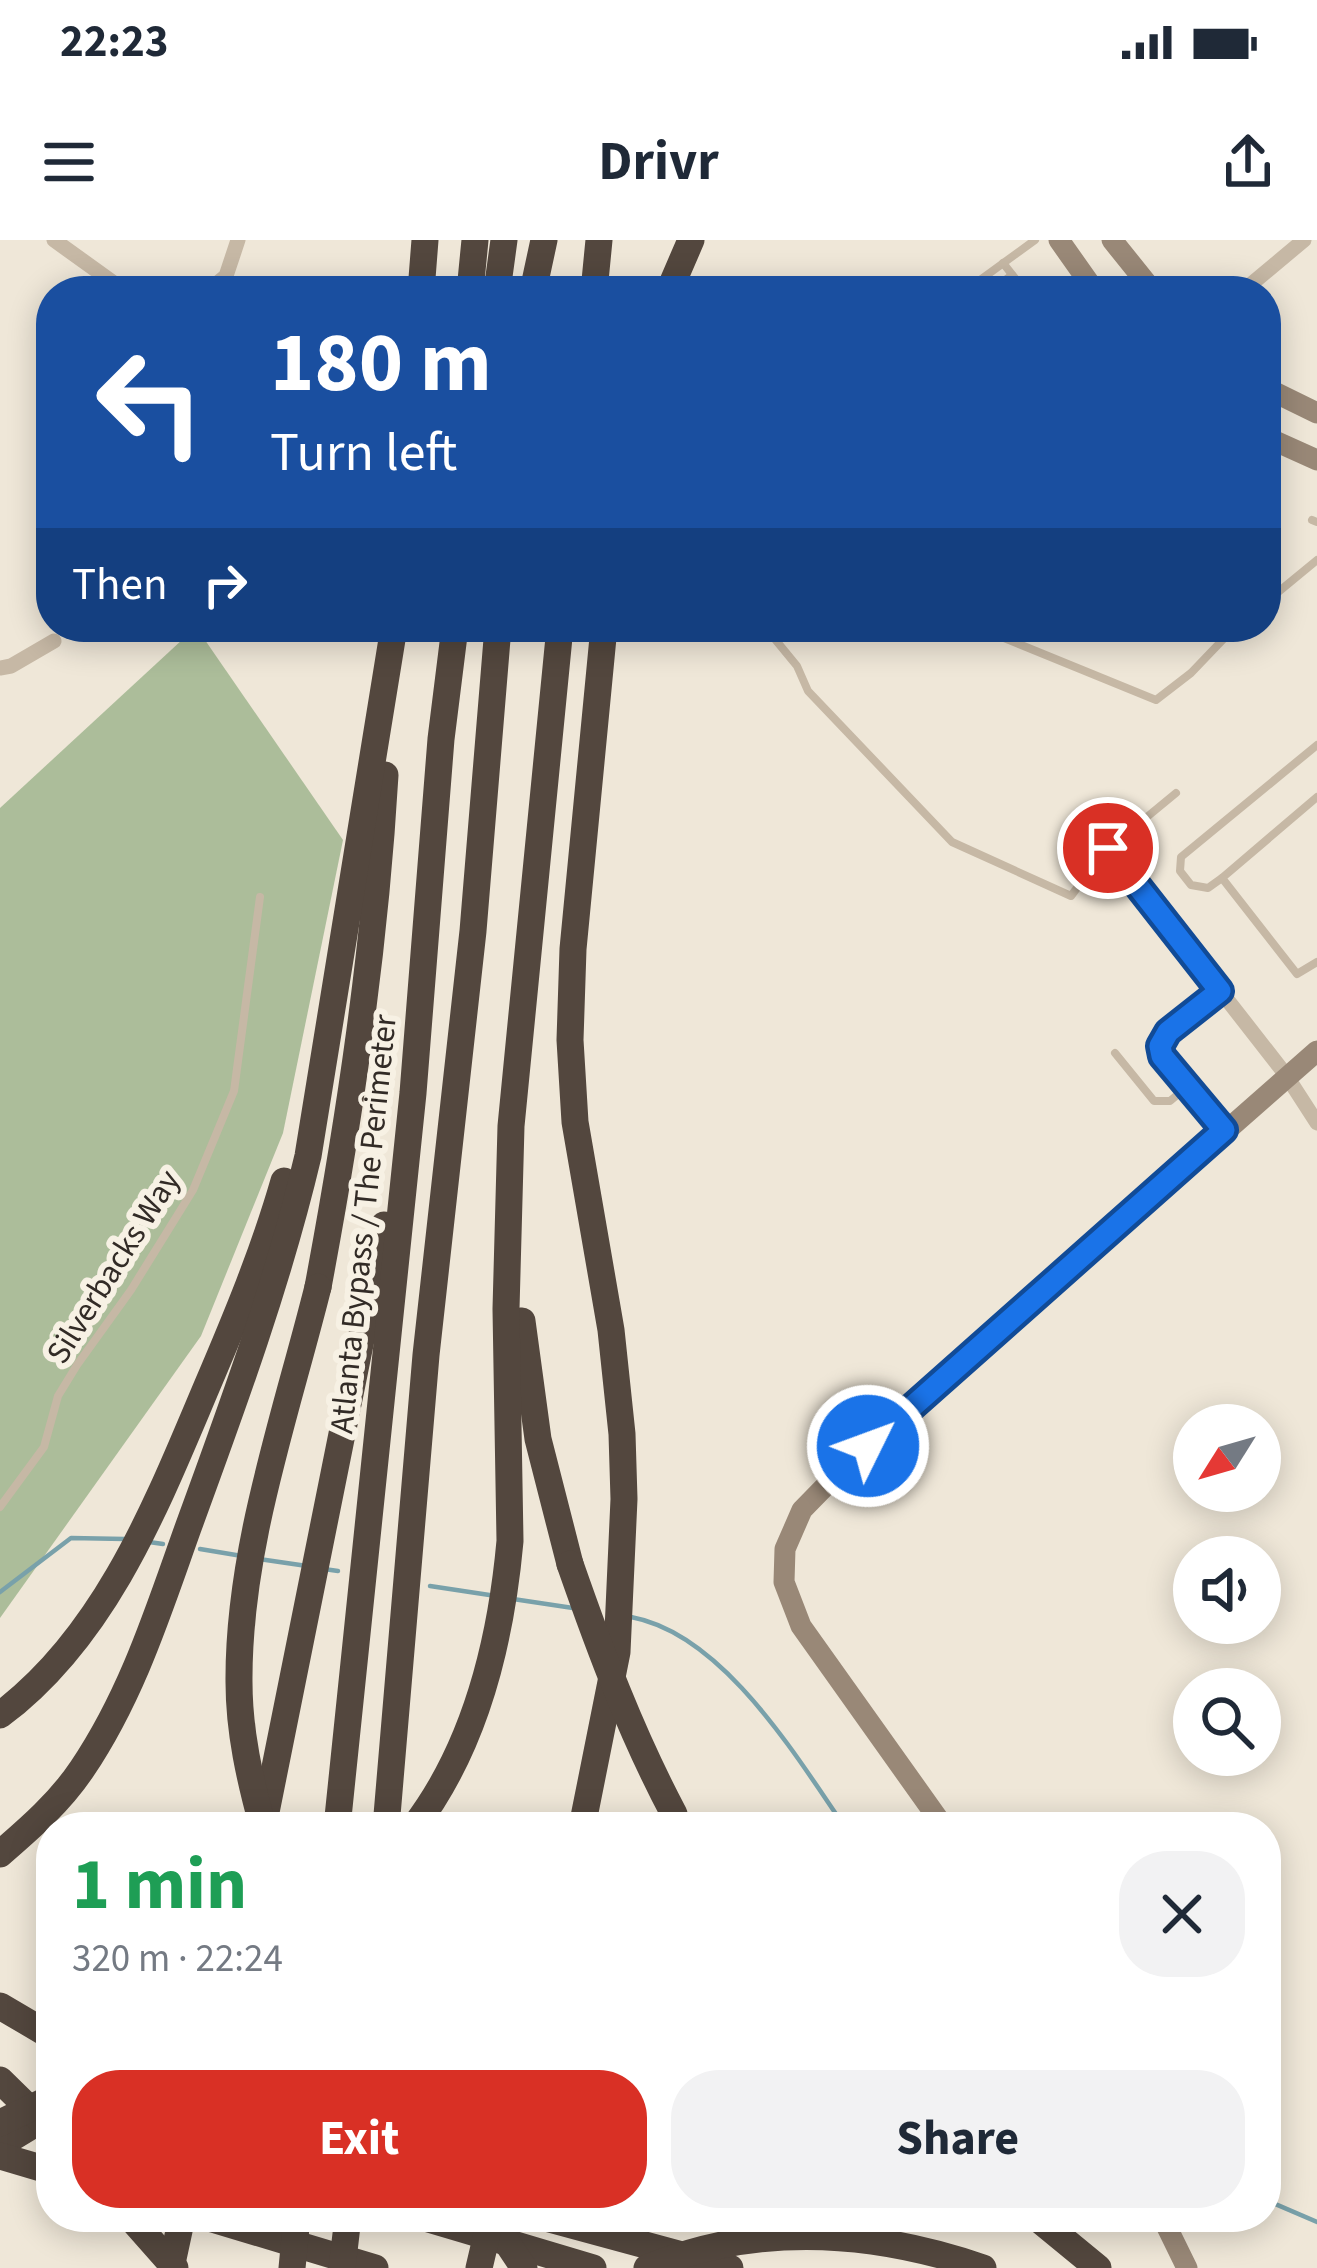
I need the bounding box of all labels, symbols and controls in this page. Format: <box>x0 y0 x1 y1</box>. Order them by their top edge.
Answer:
text: 22:23 <box>60 10 169 74</box>
text: Drivr <box>598 124 719 201</box>
icon: menu <box>36 129 102 195</box>
icon: share <box>1215 129 1281 195</box>
text: 180 m <box>270 304 492 424</box>
icon: left <box>72 324 228 480</box>
text: Turn left <box>270 415 457 492</box>
icon: right <box>192 552 258 618</box>
text: Then <box>72 553 168 617</box>
pin <box>1057 797 1159 899</box>
icon: arrive <box>1075 815 1141 881</box>
street label: Atlanta Bypass / The Perimeter <box>318 1012 409 1436</box>
street label: Silverbacks Way <box>35 1160 192 1373</box>
position arrow <box>805 1383 931 1509</box>
north arrow <box>1173 1404 1281 1512</box>
map controls <box>1173 1404 1281 1776</box>
button: sound <box>1173 1536 1281 1644</box>
button: search <box>1173 1668 1281 1776</box>
text: 1 min <box>72 1834 247 1937</box>
button: close <box>1119 1851 1245 1977</box>
text: 320 m · 22:24 <box>72 1931 283 1987</box>
button: Exit <box>72 2070 647 2208</box>
button: Share <box>671 2070 1245 2208</box>

